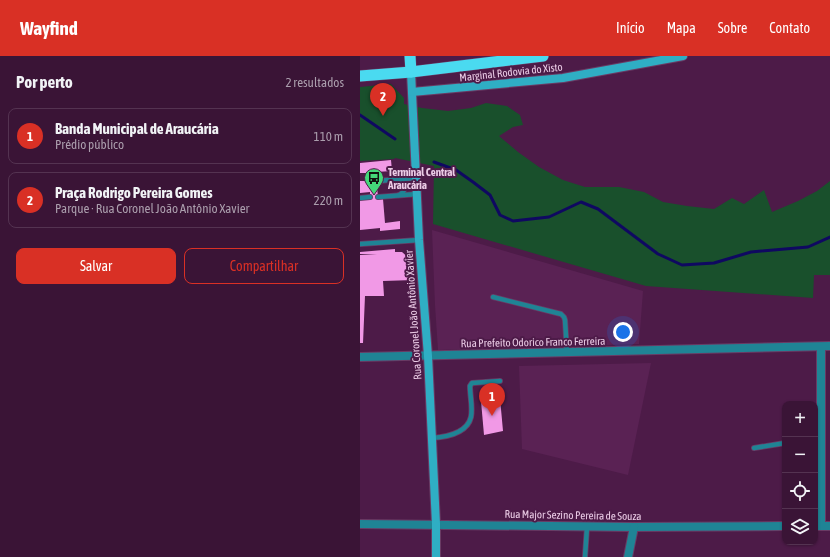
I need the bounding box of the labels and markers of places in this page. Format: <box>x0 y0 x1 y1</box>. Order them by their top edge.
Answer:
pin: 2 <box>370 83 396 116</box>
place label: Terminal Central Araucária <box>387 166 456 191</box>
bus stop icon: Terminal Central Araucária <box>363 167 385 195</box>
pin: 1 <box>479 383 505 416</box>

